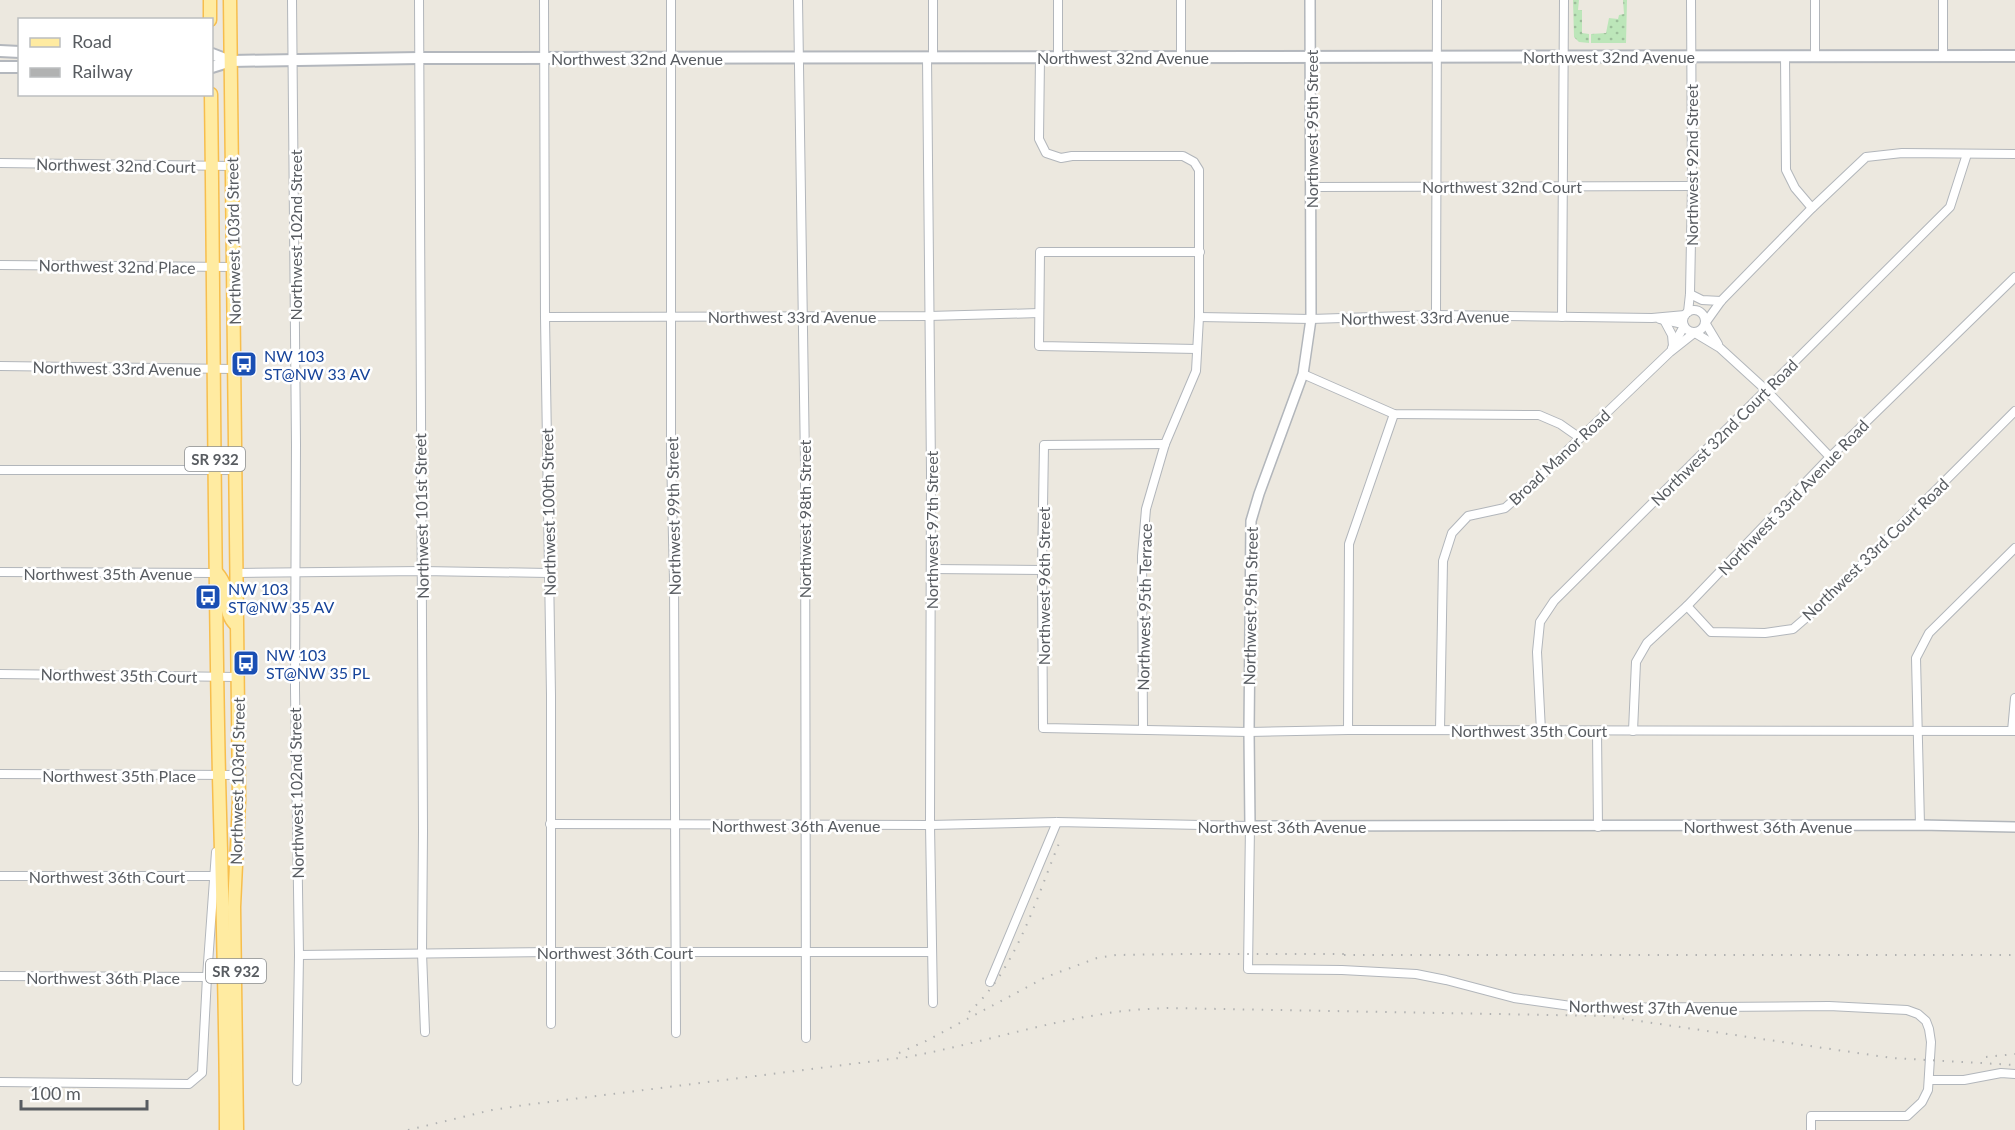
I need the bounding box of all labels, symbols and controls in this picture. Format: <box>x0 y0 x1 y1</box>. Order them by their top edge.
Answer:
legend <box>18 18 213 96</box>
text: Road <box>72 30 112 52</box>
street label: Northwest 32nd Avenue <box>1523 47 1695 66</box>
street label: Northwest 32nd Avenue <box>1037 48 1209 67</box>
street label: Northwest 32nd Avenue <box>551 49 723 68</box>
street label: Northwest 95th Street <box>1302 49 1321 208</box>
text: Railway <box>72 60 133 82</box>
street label: Northwest 92nd Street <box>1682 84 1701 246</box>
street label: Northwest 102nd Street <box>286 149 305 321</box>
street label: Northwest 32nd Court <box>36 154 196 176</box>
street label: Northwest 103rd Street <box>222 157 244 325</box>
street label: Northwest 32nd Court <box>1422 177 1582 196</box>
street label: Northwest 32nd Place <box>38 255 196 277</box>
street label: Northwest 33rd Avenue <box>1340 306 1510 328</box>
street label: Northwest 33rd Avenue <box>708 307 876 326</box>
place label: NW 103 ST@NW 33 AV <box>264 346 371 383</box>
bus stop icon: NW 103 ST@NW 33 AV <box>229 349 259 379</box>
street label: Northwest 32nd Court Road <box>1647 355 1801 509</box>
street label: Northwest 33rd Avenue <box>32 357 202 379</box>
street label: Broad Manor Road <box>1504 405 1614 509</box>
street label: Northwest 33rd Avenue Road <box>1714 415 1872 579</box>
street label: Northwest 100th Street <box>537 428 559 596</box>
street label: Northwest 101st Street <box>410 433 432 599</box>
street label: Northwest 99th Street <box>662 436 684 595</box>
street label: Northwest 98th Street <box>795 439 814 598</box>
road number: SR 932 <box>185 447 245 471</box>
street label: Northwest 97th Street <box>922 450 941 609</box>
street label: Northwest 33rd Court Road <box>1798 474 1952 624</box>
street label: Northwest 96th Street <box>1034 506 1053 665</box>
street label: Northwest 95th Terrace <box>1133 523 1155 691</box>
street label: Northwest 95th Street <box>1239 526 1261 685</box>
street label: Northwest 35th Avenue <box>24 564 192 583</box>
place label: NW 103 ST@NW 35 AV <box>228 579 335 616</box>
bus stop icon: NW 103 ST@NW 35 AV <box>193 582 223 612</box>
place label: NW 103 ST@NW 35 PL <box>266 645 370 682</box>
bus stop icon: NW 103 ST@NW 35 PL <box>231 648 261 678</box>
street label: Northwest 35th Court <box>41 664 198 686</box>
street label: Northwest 103rd Street <box>226 697 248 865</box>
street label: Northwest 102nd Street <box>285 707 307 879</box>
street label: Northwest 35th Court <box>1451 721 1608 740</box>
street label: Northwest 35th Place <box>42 766 196 785</box>
street label: Northwest 36th Avenue <box>712 816 880 835</box>
street label: Northwest 36th Avenue <box>1198 817 1366 836</box>
street label: Northwest 36th Avenue <box>1684 817 1852 836</box>
street label: Northwest 36th Court <box>29 867 186 886</box>
street label: Northwest 36th Court <box>537 943 694 962</box>
road number: SR 932 <box>206 959 266 983</box>
street label: Northwest 36th Place <box>26 968 180 987</box>
street label: Northwest 37th Avenue <box>1568 996 1738 1018</box>
scale bar <box>21 1073 147 1111</box>
text: 100 m <box>30 1082 81 1104</box>

